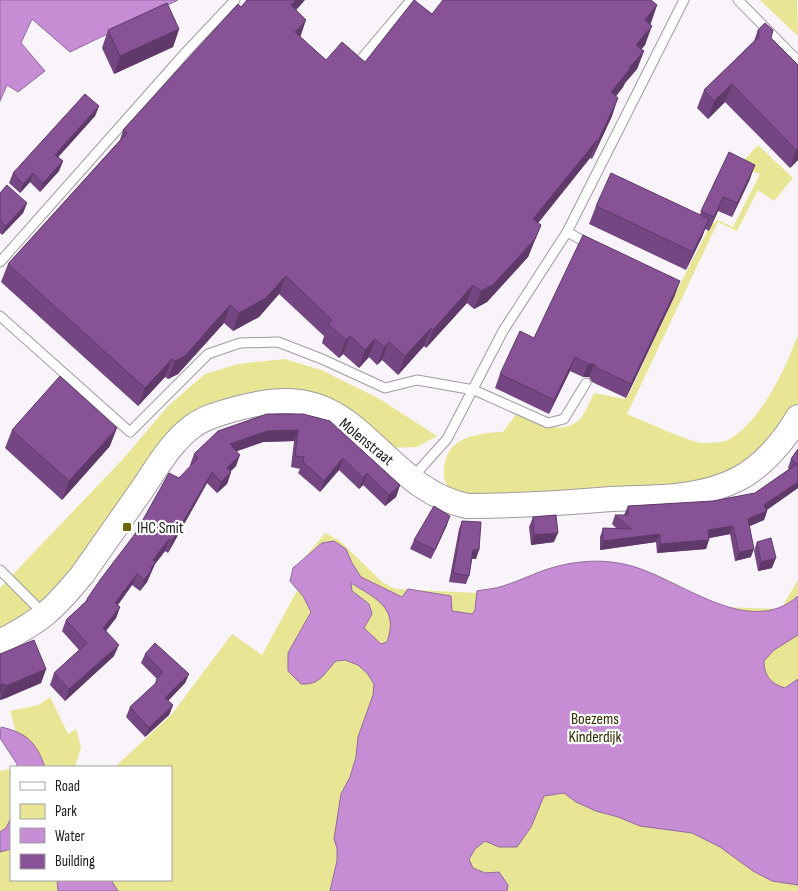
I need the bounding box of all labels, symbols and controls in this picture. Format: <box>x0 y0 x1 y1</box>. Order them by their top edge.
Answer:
street label: Molenstraat <box>335 414 397 470</box>
place label: IHC Smit <box>137 519 184 538</box>
marker: IHC Smit <box>121 521 133 533</box>
park label: Boezems Kinderdijk <box>568 710 622 747</box>
legend <box>10 766 172 881</box>
text: Road <box>55 777 80 796</box>
text: Park <box>55 802 77 821</box>
text: Water <box>55 827 86 846</box>
text: Building <box>55 852 95 871</box>

